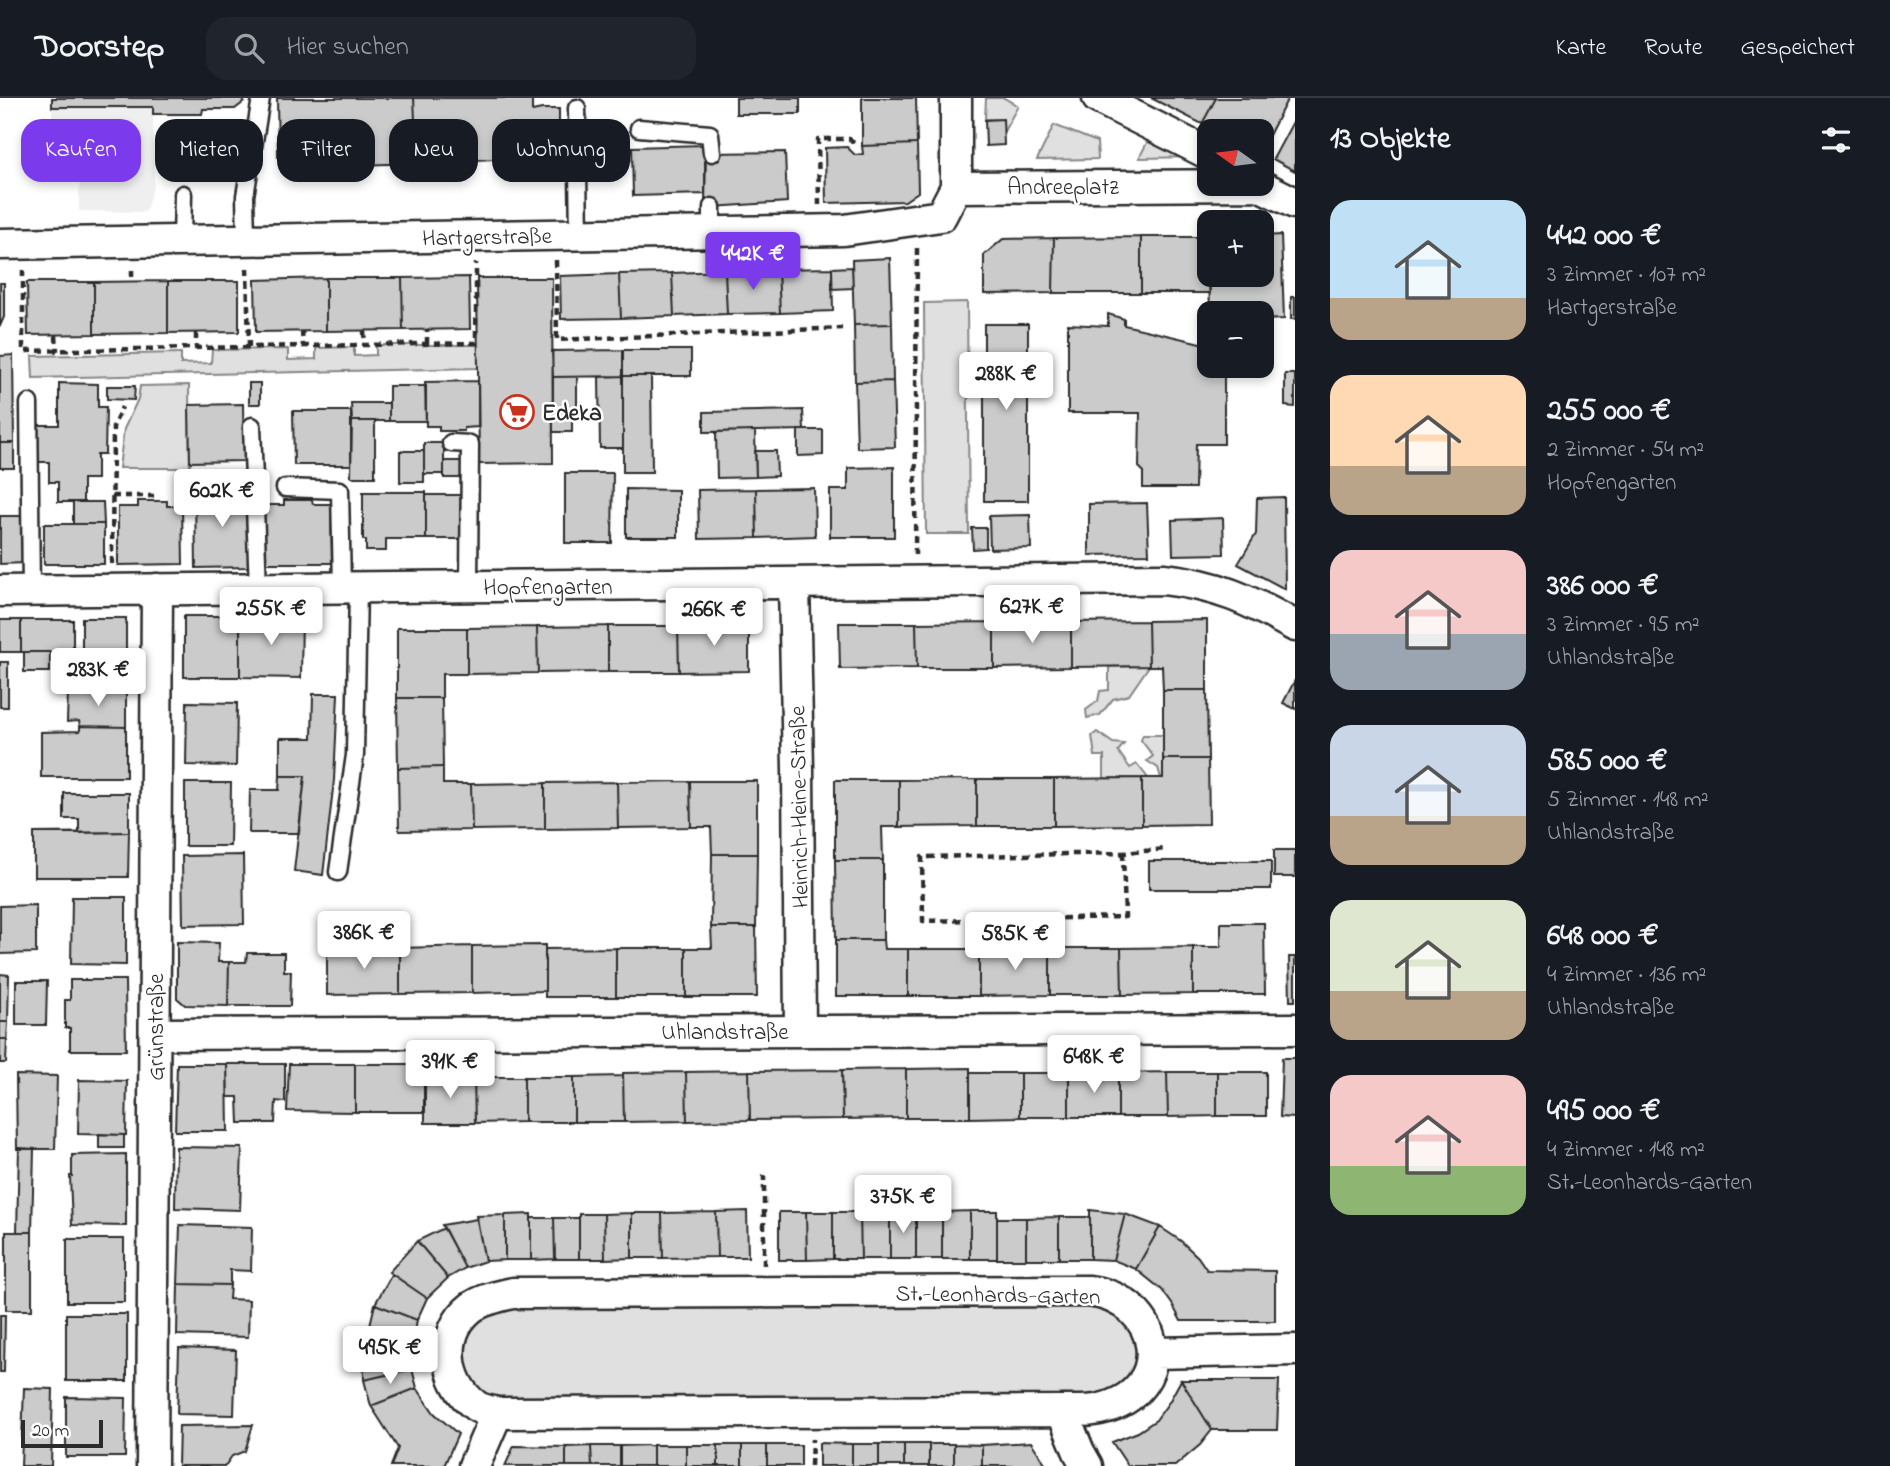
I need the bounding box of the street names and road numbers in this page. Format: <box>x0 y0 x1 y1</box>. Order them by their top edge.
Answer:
street label: Andreeplatz <box>1007 172 1119 205</box>
street label: Hartgerstraße <box>422 221 553 257</box>
street label: Hopfengarten <box>483 572 613 606</box>
street label: Heinrich-Heine-Straße <box>782 705 819 909</box>
street label: Grünstraße <box>141 973 174 1081</box>
street label: Uhlandstraße <box>661 1017 789 1050</box>
street label: St.-Leonhards-Garten <box>895 1278 1101 1315</box>

